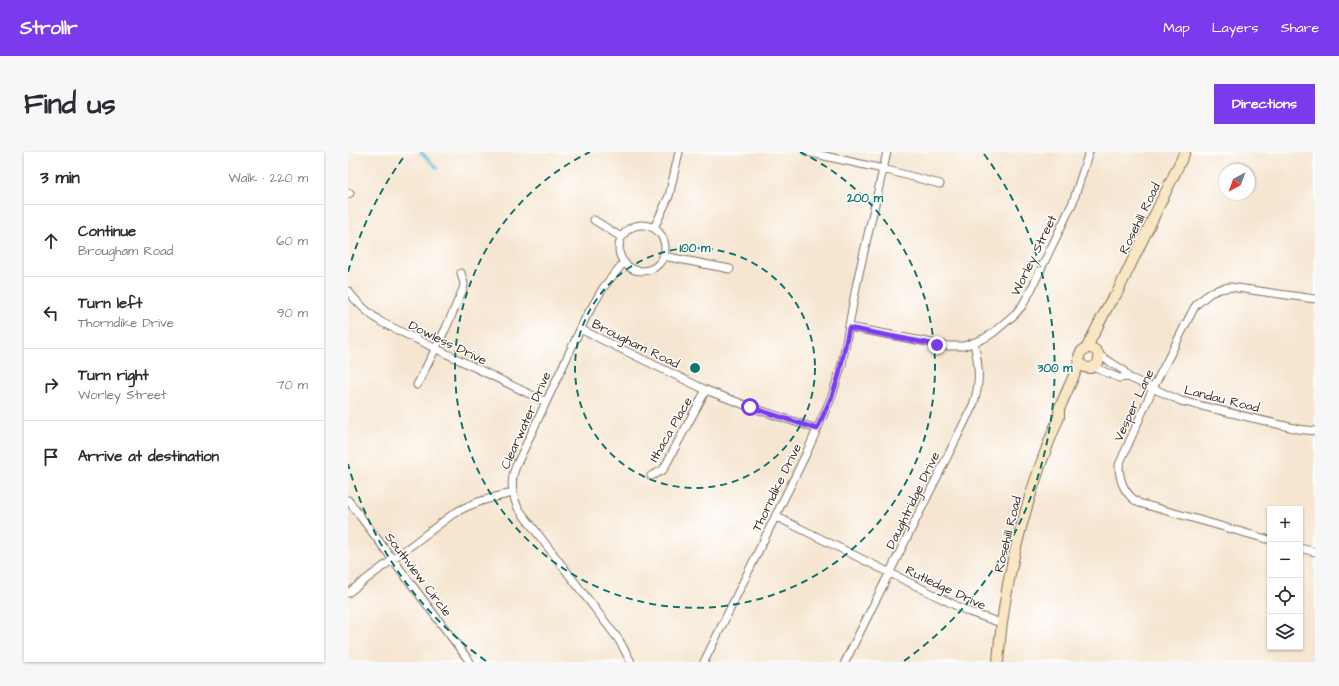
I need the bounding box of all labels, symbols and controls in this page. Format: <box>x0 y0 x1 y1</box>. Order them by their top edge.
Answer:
text: Strollr <box>20 15 78 42</box>
text: Map <box>1163 18 1190 38</box>
text: Layers <box>1212 18 1259 38</box>
text: Share <box>1281 18 1319 38</box>
button: Directions <box>1214 84 1315 124</box>
text: Find us <box>24 85 115 124</box>
north arrow <box>1219 164 1255 200</box>
text: 3 min <box>40 166 80 190</box>
text: Walk · 220 m <box>228 169 308 187</box>
street label: Rosehill Road <box>1115 179 1165 257</box>
text: 200 m <box>846 190 884 207</box>
street label: Worley Street <box>1006 211 1063 299</box>
text: Continue <box>78 221 136 242</box>
icon: ahead <box>40 230 62 252</box>
text: 60 m <box>276 232 308 250</box>
text: 100 m <box>680 240 711 257</box>
text: Brougham Road <box>78 242 173 260</box>
text: Turn left <box>78 293 142 314</box>
icon: left <box>40 302 62 324</box>
text: 90 m <box>277 304 308 322</box>
text: Thorndike Drive <box>78 314 174 332</box>
street label: Brougham Road <box>588 315 683 374</box>
street label: Dowless Drive <box>405 316 490 370</box>
route end <box>928 336 946 354</box>
text: 300 m <box>1036 360 1073 377</box>
centre of rings <box>688 361 702 375</box>
text: Turn right <box>78 365 149 386</box>
street label: Vesper Lane <box>1109 366 1158 444</box>
street label: Clearwater Drive <box>496 369 556 472</box>
icon: right <box>40 374 62 396</box>
text: 70 m <box>276 376 308 394</box>
street label: Landau Road <box>1182 381 1262 417</box>
text: Worley Street <box>78 386 166 404</box>
street label: Ithaca Place <box>645 394 697 465</box>
route start <box>741 398 759 416</box>
street label: Thorndike Drive <box>748 440 806 534</box>
icon: arrive <box>40 446 62 468</box>
text: Arrive at destination <box>78 446 219 467</box>
street label: Daughtridge Drive <box>882 449 945 553</box>
street label: Rosehill Road <box>990 494 1026 574</box>
map controls <box>1267 506 1303 650</box>
button: + <box>1267 506 1303 542</box>
street label: Southview Circle <box>381 529 456 620</box>
button: − <box>1267 542 1303 578</box>
street label: Rutledge Drive <box>902 561 989 615</box>
button: locate <box>1267 578 1303 614</box>
button: layers <box>1267 614 1303 650</box>

